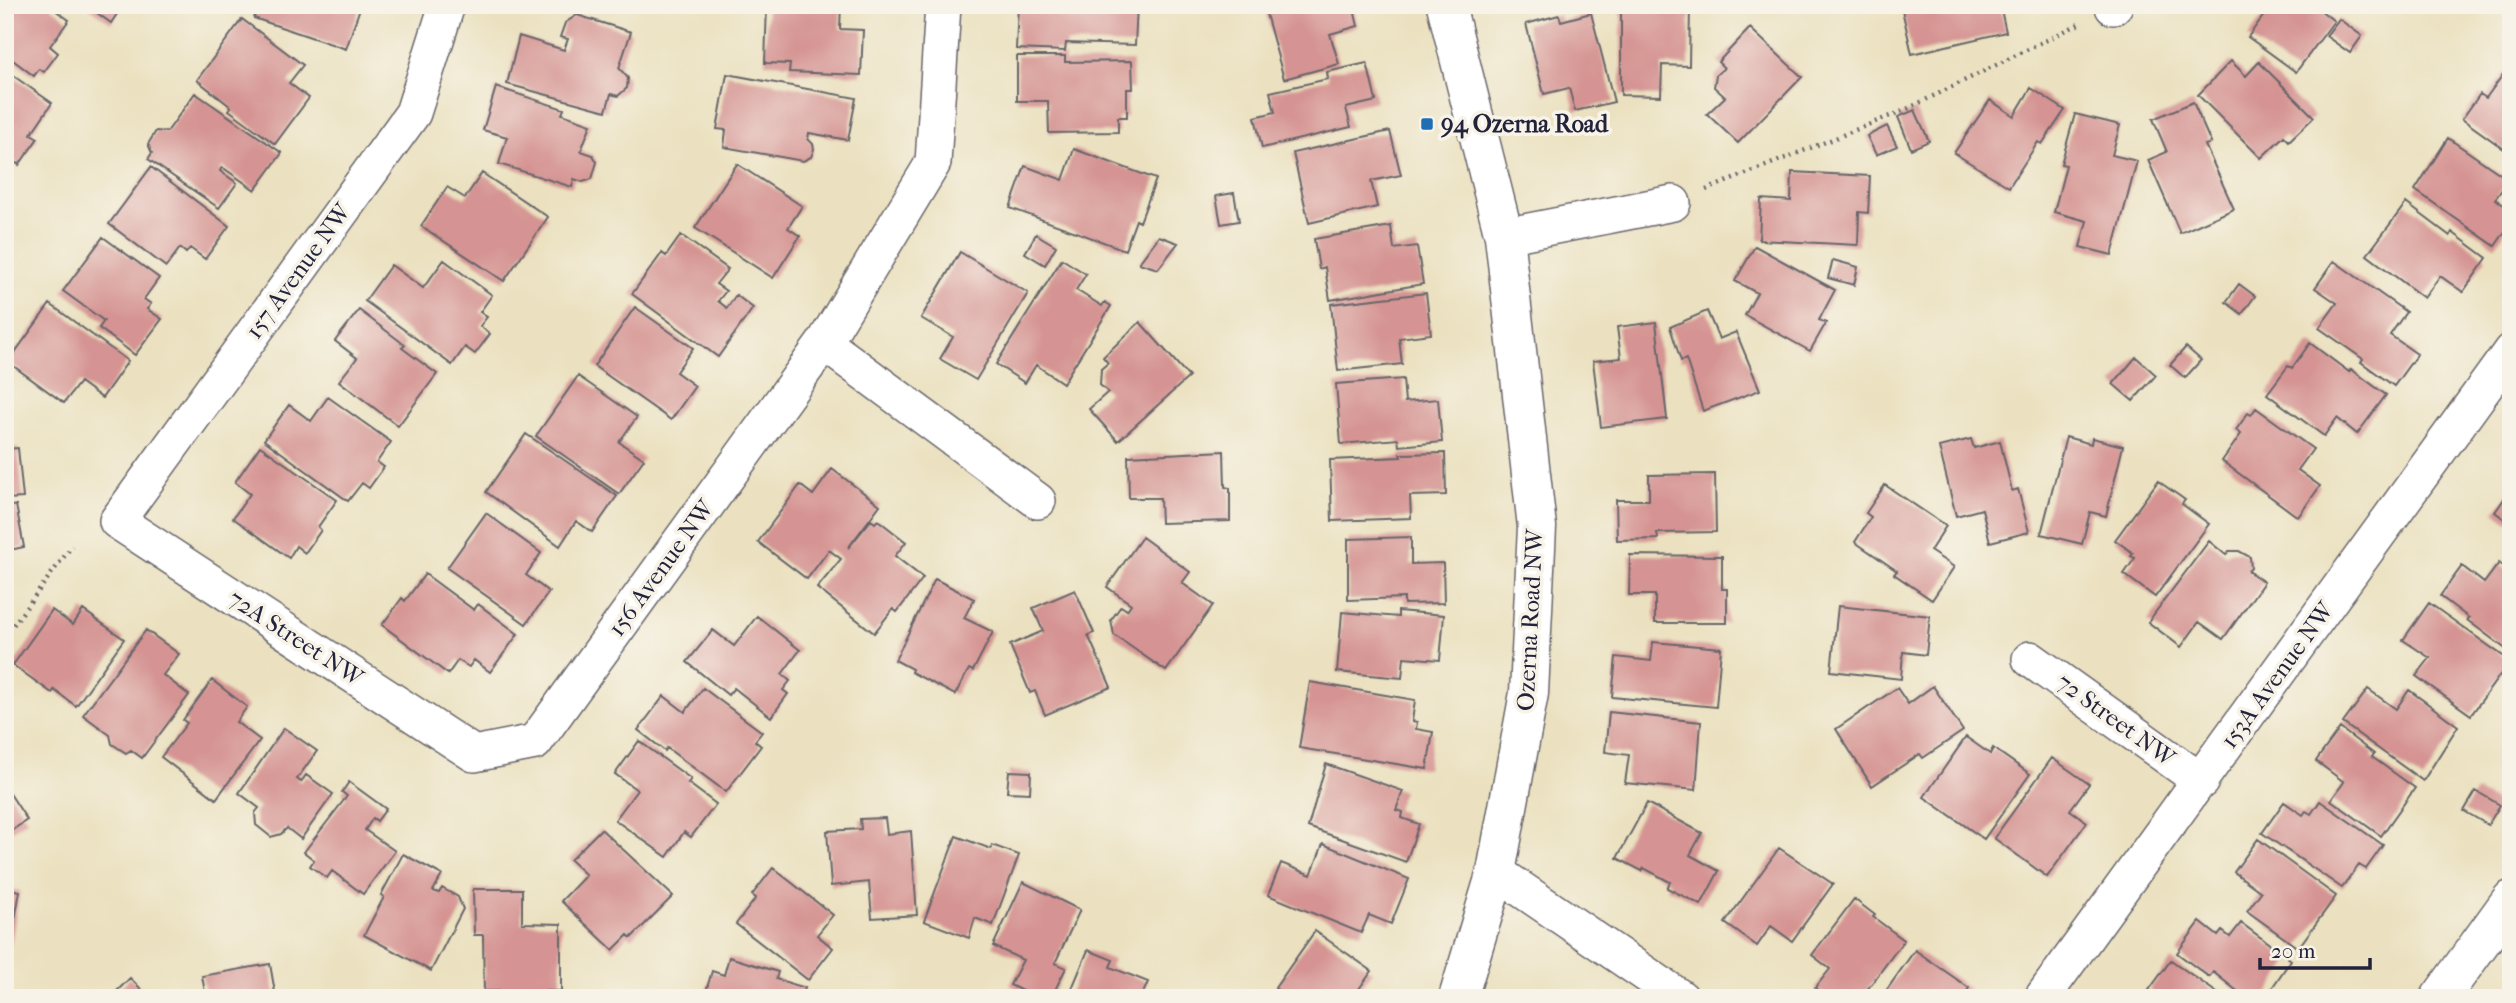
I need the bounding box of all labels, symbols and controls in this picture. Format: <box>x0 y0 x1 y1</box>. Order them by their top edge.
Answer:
place label: 94 Ozerna Road <box>1440 110 1609 139</box>
marker: 94 Ozerna Road <box>1419 116 1435 132</box>
street label: 157 Avenue NW <box>240 197 357 344</box>
street label: 156 Avenue NW <box>602 493 721 641</box>
street label: Ozerna Road NW <box>1511 527 1549 712</box>
street label: 72A Street NW <box>223 584 370 693</box>
street label: 153A Avenue NW <box>2215 595 2340 754</box>
street label: 72 Street NW <box>2051 668 2182 773</box>
scale bar <box>2260 926 2371 970</box>
text: 20 m <box>2271 939 2316 963</box>

